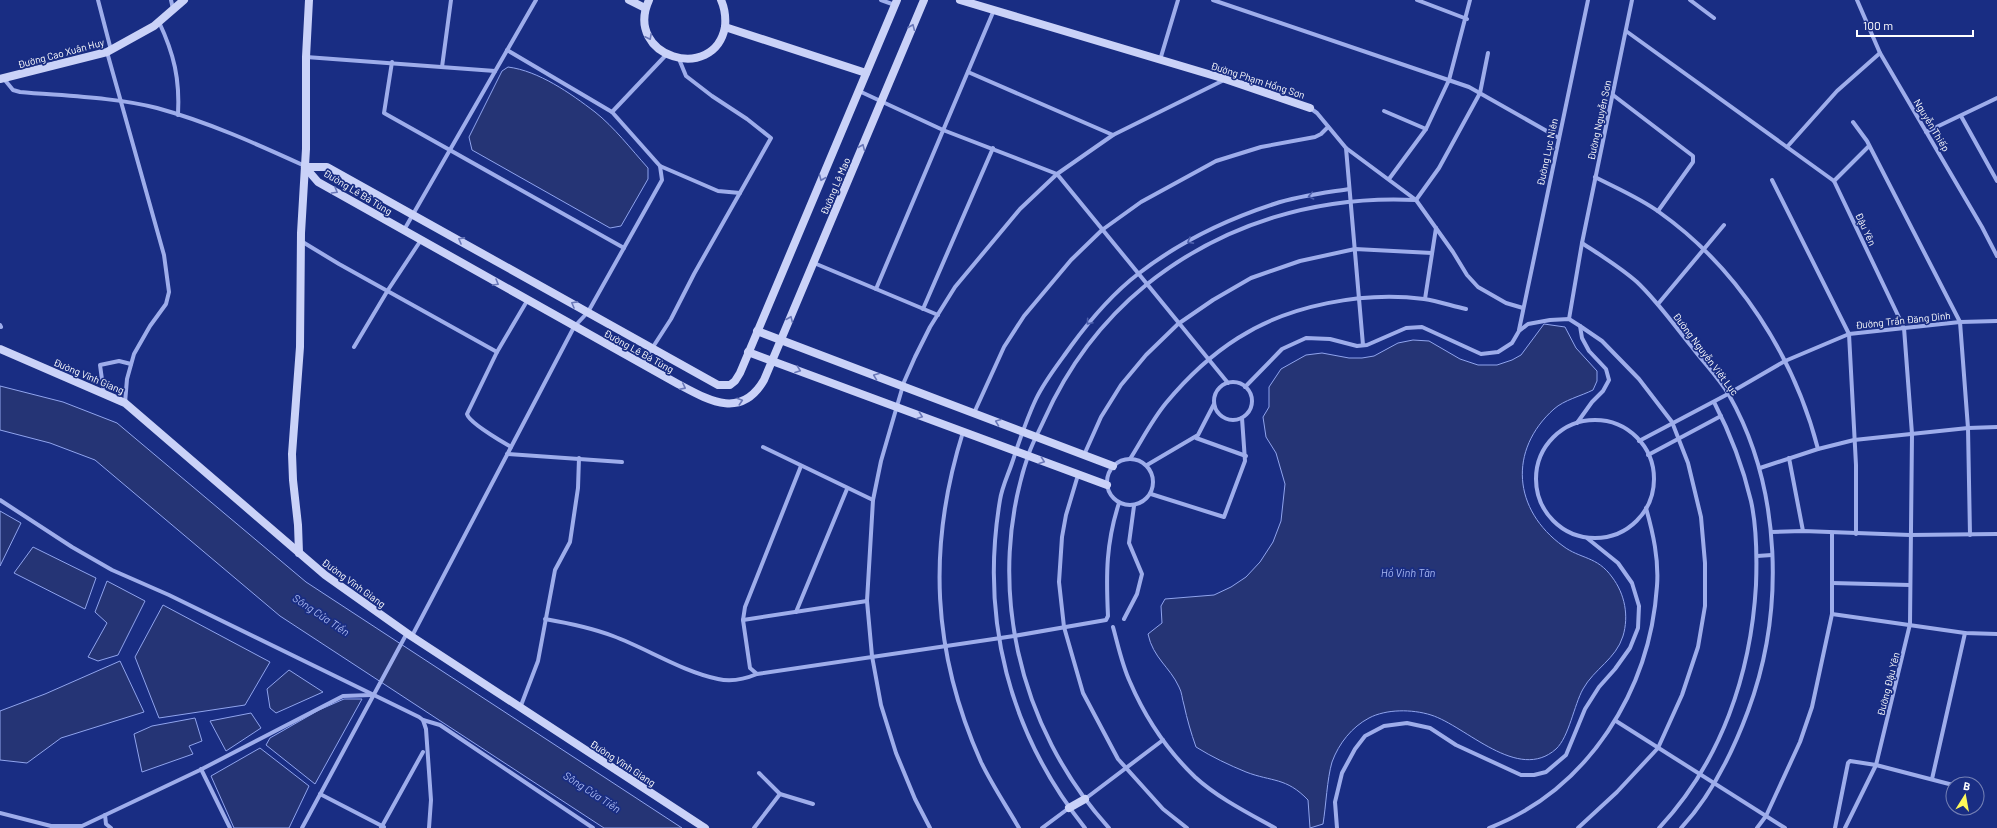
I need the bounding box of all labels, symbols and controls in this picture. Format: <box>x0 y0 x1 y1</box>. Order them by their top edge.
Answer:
scale bar <box>1857 12 1973 38</box>
text: 100 m <box>1863 18 1893 32</box>
one-way arrow <box>907 24 915 32</box>
one-way arrow <box>645 33 652 40</box>
street label: Đường Cao Xuân Huy <box>16 36 106 70</box>
street label: Đường Phạm Hồng Sơn <box>1209 59 1307 101</box>
street label: Đường Nguyễn Sơn <box>1585 79 1613 161</box>
street label: Nguyễn Thiếp <box>1912 97 1952 153</box>
street label: Đường Lục Niên <box>1534 117 1560 187</box>
one-way arrow <box>857 144 865 152</box>
street label: Đường Lê Mao <box>818 156 852 216</box>
street label: Đường Lê Bá Tùng <box>322 167 394 217</box>
one-way arrow <box>819 173 827 181</box>
one-way arrow <box>331 187 338 194</box>
one-way arrow <box>1308 191 1314 200</box>
street label: Đậu Yên <box>1853 211 1879 247</box>
one-way arrow <box>1186 236 1194 243</box>
one-way arrow <box>457 238 465 245</box>
one-way arrow <box>492 278 499 285</box>
one-way arrow <box>571 301 578 308</box>
street label: Đường Trần Đăng Dinh <box>1855 309 1951 331</box>
street label: Đường Nguyễn Viết Lục <box>1671 310 1741 398</box>
one-way arrow <box>785 315 793 322</box>
one-way arrow <box>1087 318 1094 325</box>
street label: Đường Lê Bá Tùng <box>602 327 676 375</box>
street label: Đường Vĩnh Giang <box>52 356 126 396</box>
one-way arrow <box>794 366 801 374</box>
one-way arrow <box>873 372 880 380</box>
one-way arrow <box>679 382 687 390</box>
one-way arrow <box>736 397 743 406</box>
one-way arrow <box>916 411 923 419</box>
one-way arrow <box>995 418 1002 426</box>
one-way arrow <box>1038 456 1045 465</box>
street label: Đường Vĩnh Giang <box>320 556 388 610</box>
water label: Hồ Vinh Tân <box>1381 566 1436 579</box>
water label: Sông Cửa Tiền <box>290 591 352 639</box>
street label: Đường Đậu Yên <box>1874 651 1902 717</box>
street label: Đường Vĩnh Giang <box>588 737 658 789</box>
water label: Sông Cửa Tiền <box>561 768 624 815</box>
north arrow <box>1945 776 1985 816</box>
text: B <box>1962 779 1972 793</box>

